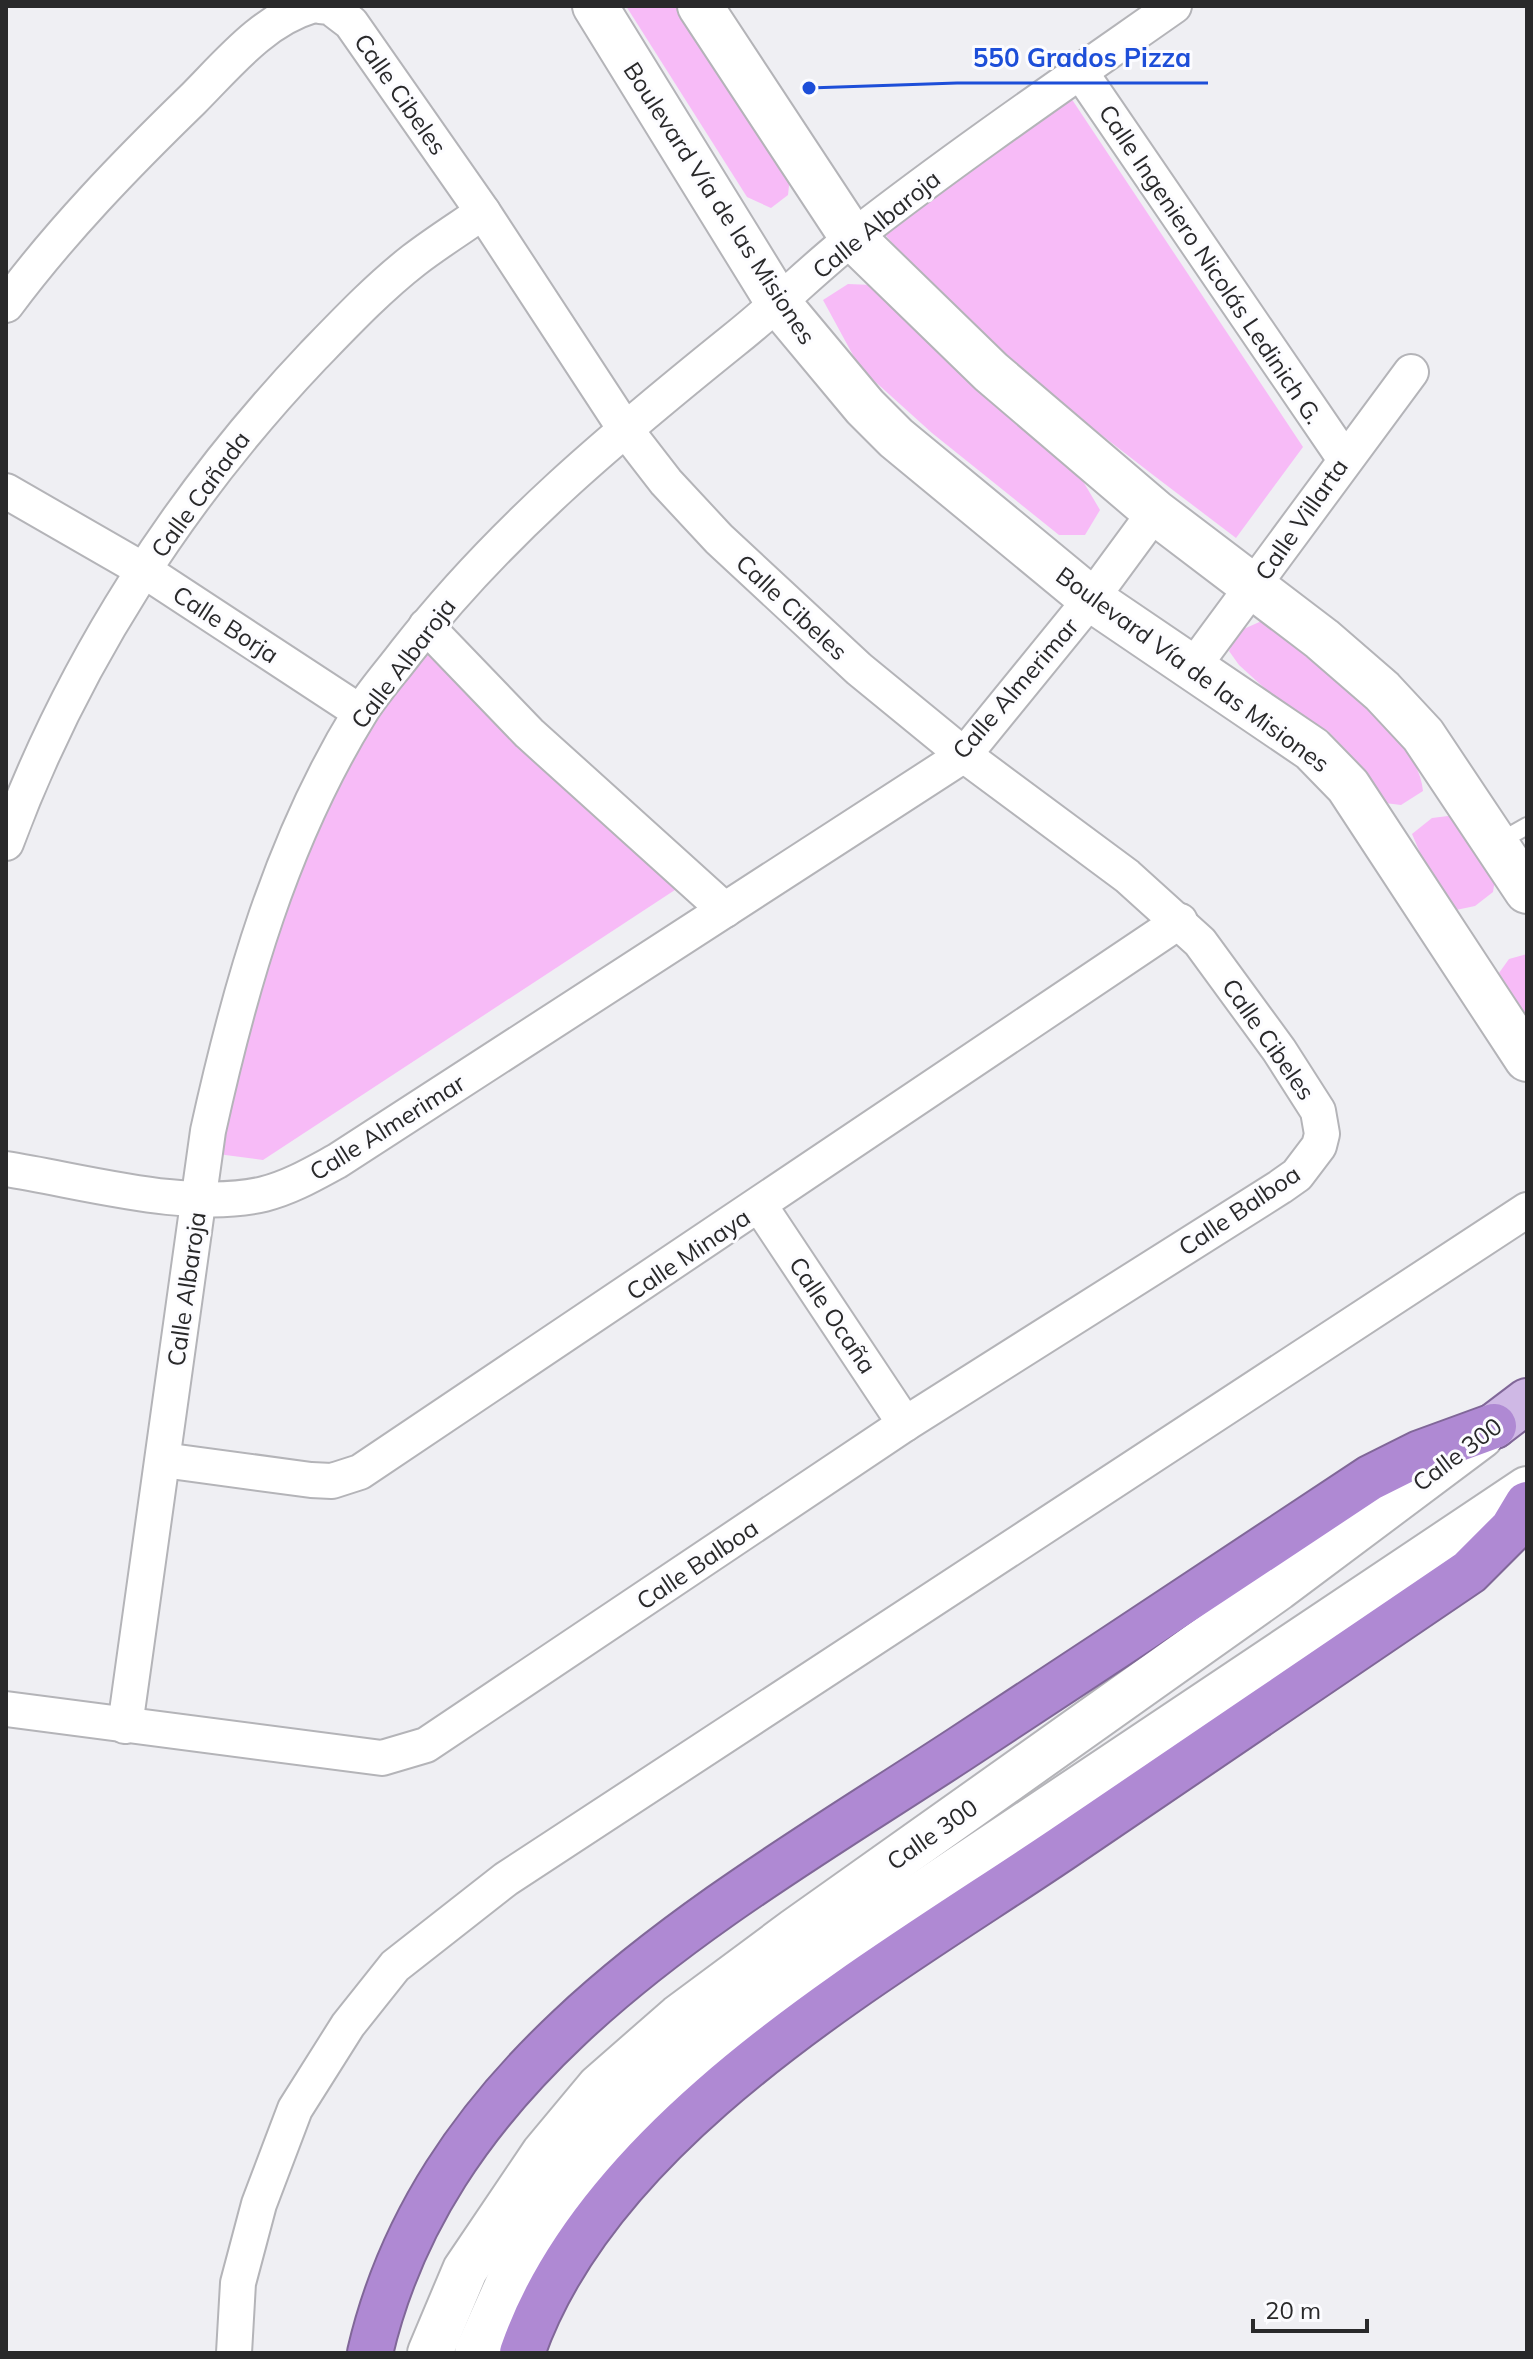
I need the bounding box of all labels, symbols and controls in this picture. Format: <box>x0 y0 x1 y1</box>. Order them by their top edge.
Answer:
street label: Calle Cibeles <box>348 27 454 161</box>
callout: 550 Grados Pizza <box>957 33 1208 83</box>
text: 550 Grados Pizza <box>973 41 1191 74</box>
street label: Boulevard Vía de las Misiones <box>617 56 823 350</box>
street label: Calle Ingeniero Nicolás Ledinich G. <box>1093 99 1329 429</box>
street label: Calle Albaroja <box>806 163 946 285</box>
street label: Calle Cañada <box>144 425 256 563</box>
street label: Calle Villarta <box>1248 452 1354 586</box>
street label: Calle Cibeles <box>730 548 854 666</box>
street label: Boulevard Vía de las Misiones <box>1051 560 1335 778</box>
street label: Calle Borja <box>168 579 284 669</box>
street label: Calle Albaroja <box>344 592 462 734</box>
street label: Calle Almerimar <box>946 611 1085 765</box>
street label: Calle Cibeles <box>1216 972 1322 1106</box>
street label: Calle Almerimar <box>304 1067 470 1187</box>
street label: Calle Balboa <box>1173 1158 1305 1262</box>
street label: Calle Minaya <box>620 1202 756 1306</box>
street label: Calle Albaroja <box>160 1210 212 1368</box>
street label: Calle Ocaña <box>783 1251 883 1379</box>
street label: Calle 300 <box>1406 1411 1508 1497</box>
street label: Calle Balboa <box>631 1512 763 1616</box>
street label: Calle 300 <box>881 1792 983 1876</box>
scale bar <box>1253 2283 1367 2333</box>
text: 20 m <box>1265 2295 1321 2325</box>

